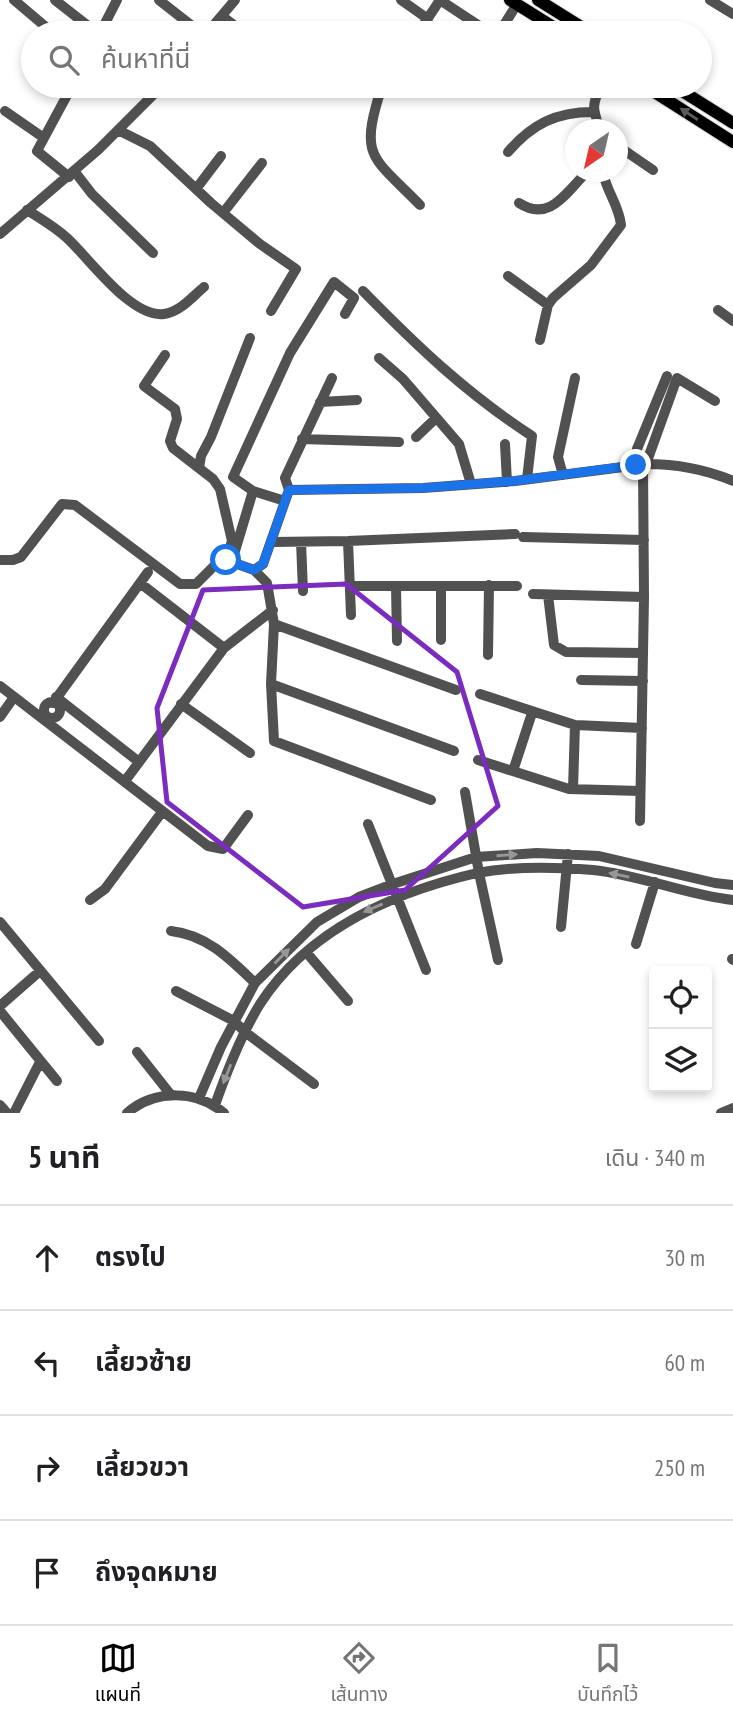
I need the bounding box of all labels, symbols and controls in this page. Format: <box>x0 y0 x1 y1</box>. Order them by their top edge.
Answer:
search box <box>21 21 712 98</box>
icon: search <box>45 41 83 79</box>
text: ค้นหาที่นี่ <box>101 42 191 75</box>
one-way arrow <box>680 107 698 121</box>
north arrow <box>565 119 628 182</box>
route end <box>620 449 651 480</box>
route start <box>210 544 241 575</box>
one-way arrow <box>496 849 518 860</box>
one-way arrow <box>608 869 630 880</box>
one-way arrow <box>363 903 384 914</box>
one-way arrow <box>273 947 290 964</box>
map controls <box>649 966 712 1092</box>
button: locate <box>649 966 712 1029</box>
button: layers <box>649 1029 712 1092</box>
one-way arrow <box>221 1063 232 1084</box>
text: 5 นาที <box>28 1137 100 1176</box>
text: เดิน · 340 m <box>605 1143 705 1172</box>
icon: ahead <box>28 1239 66 1277</box>
text: ตรงไป <box>95 1240 166 1273</box>
text: 30 m <box>664 1243 705 1272</box>
icon: left <box>28 1344 66 1382</box>
text: เลี้ยวซ้าย <box>95 1345 192 1378</box>
text: 60 m <box>664 1348 705 1377</box>
icon: right <box>28 1449 66 1487</box>
text: เลี้ยวขวา <box>95 1450 189 1483</box>
text: 250 m <box>654 1453 705 1482</box>
icon: arrive <box>28 1554 66 1592</box>
text: ถึงจุดหมาย <box>95 1555 218 1588</box>
tab: แผนที่ <box>95 1639 141 1710</box>
tab: เส้นทาง <box>330 1639 388 1710</box>
tab: บันทึกไว้ <box>577 1639 638 1710</box>

